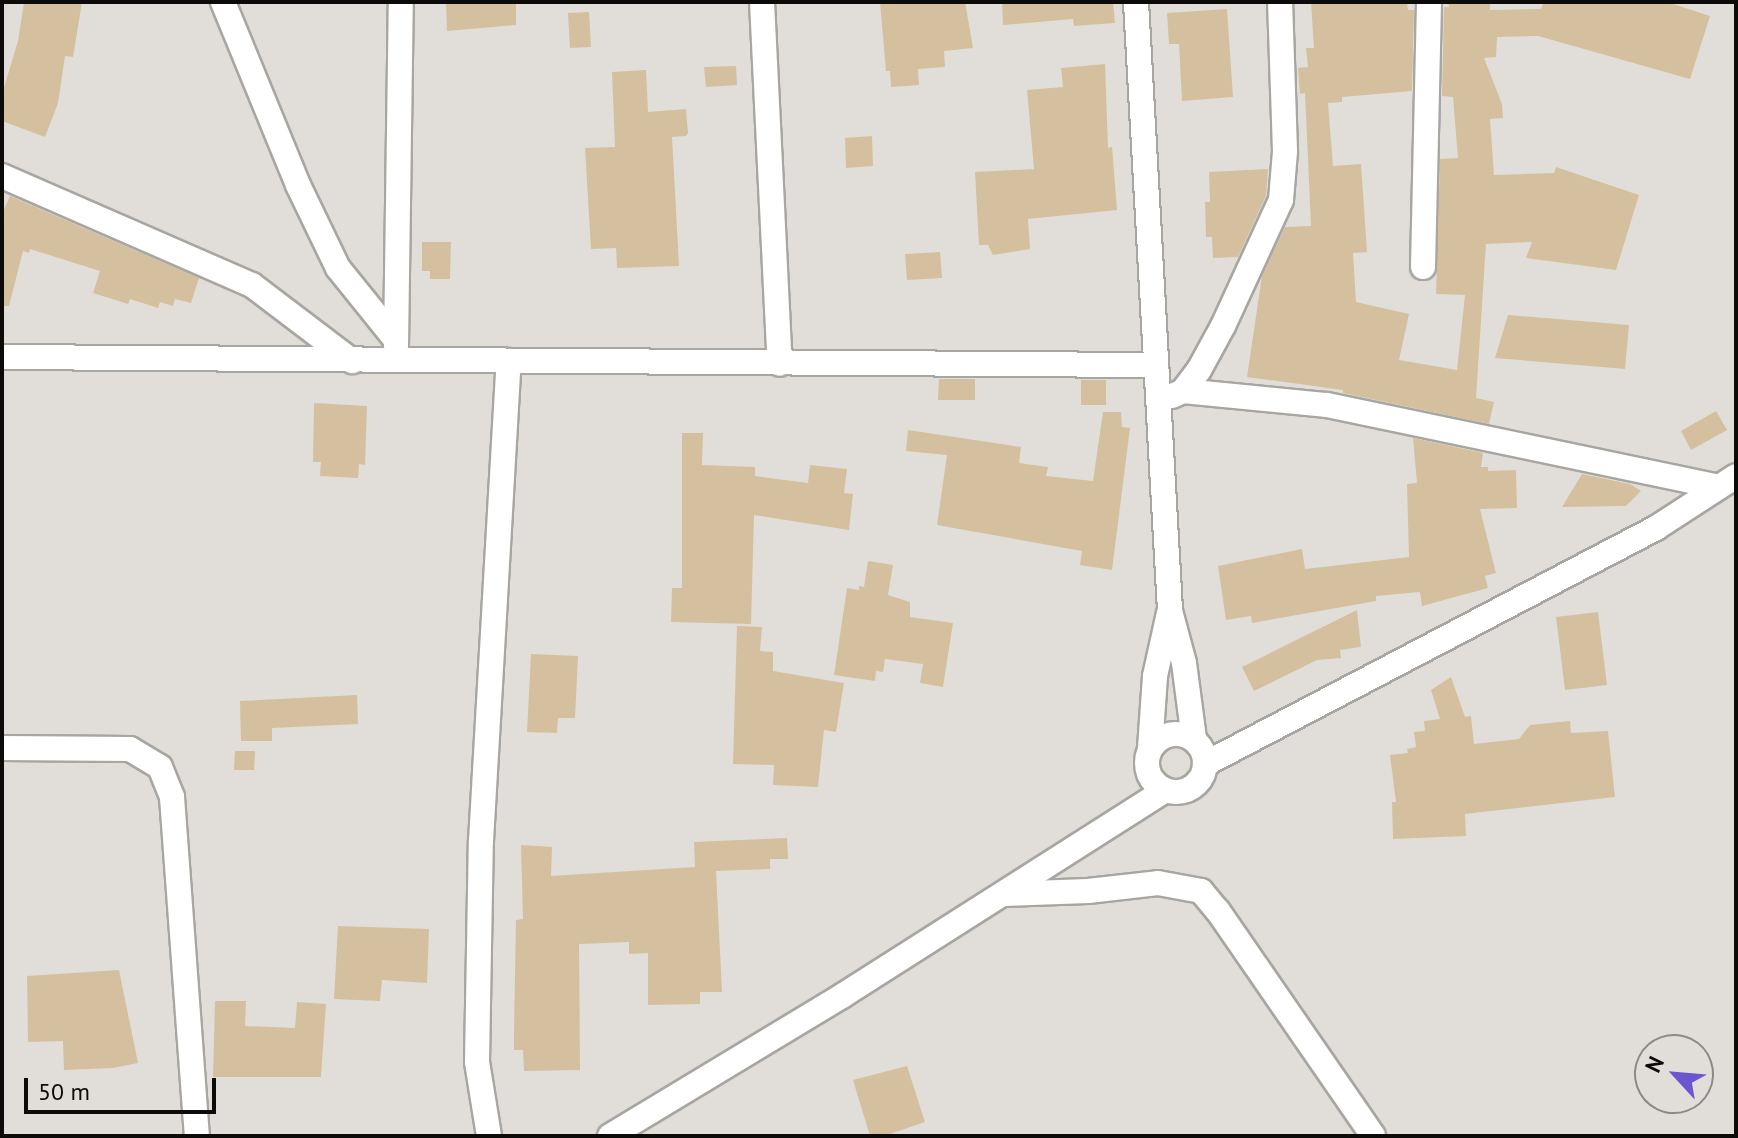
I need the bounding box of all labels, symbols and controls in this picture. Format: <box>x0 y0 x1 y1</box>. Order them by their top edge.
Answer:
north arrow <box>1634 1034 1714 1114</box>
text: N <box>1638 1052 1670 1077</box>
scale bar <box>28 1062 220 1112</box>
text: 50 m <box>38 1076 90 1107</box>

